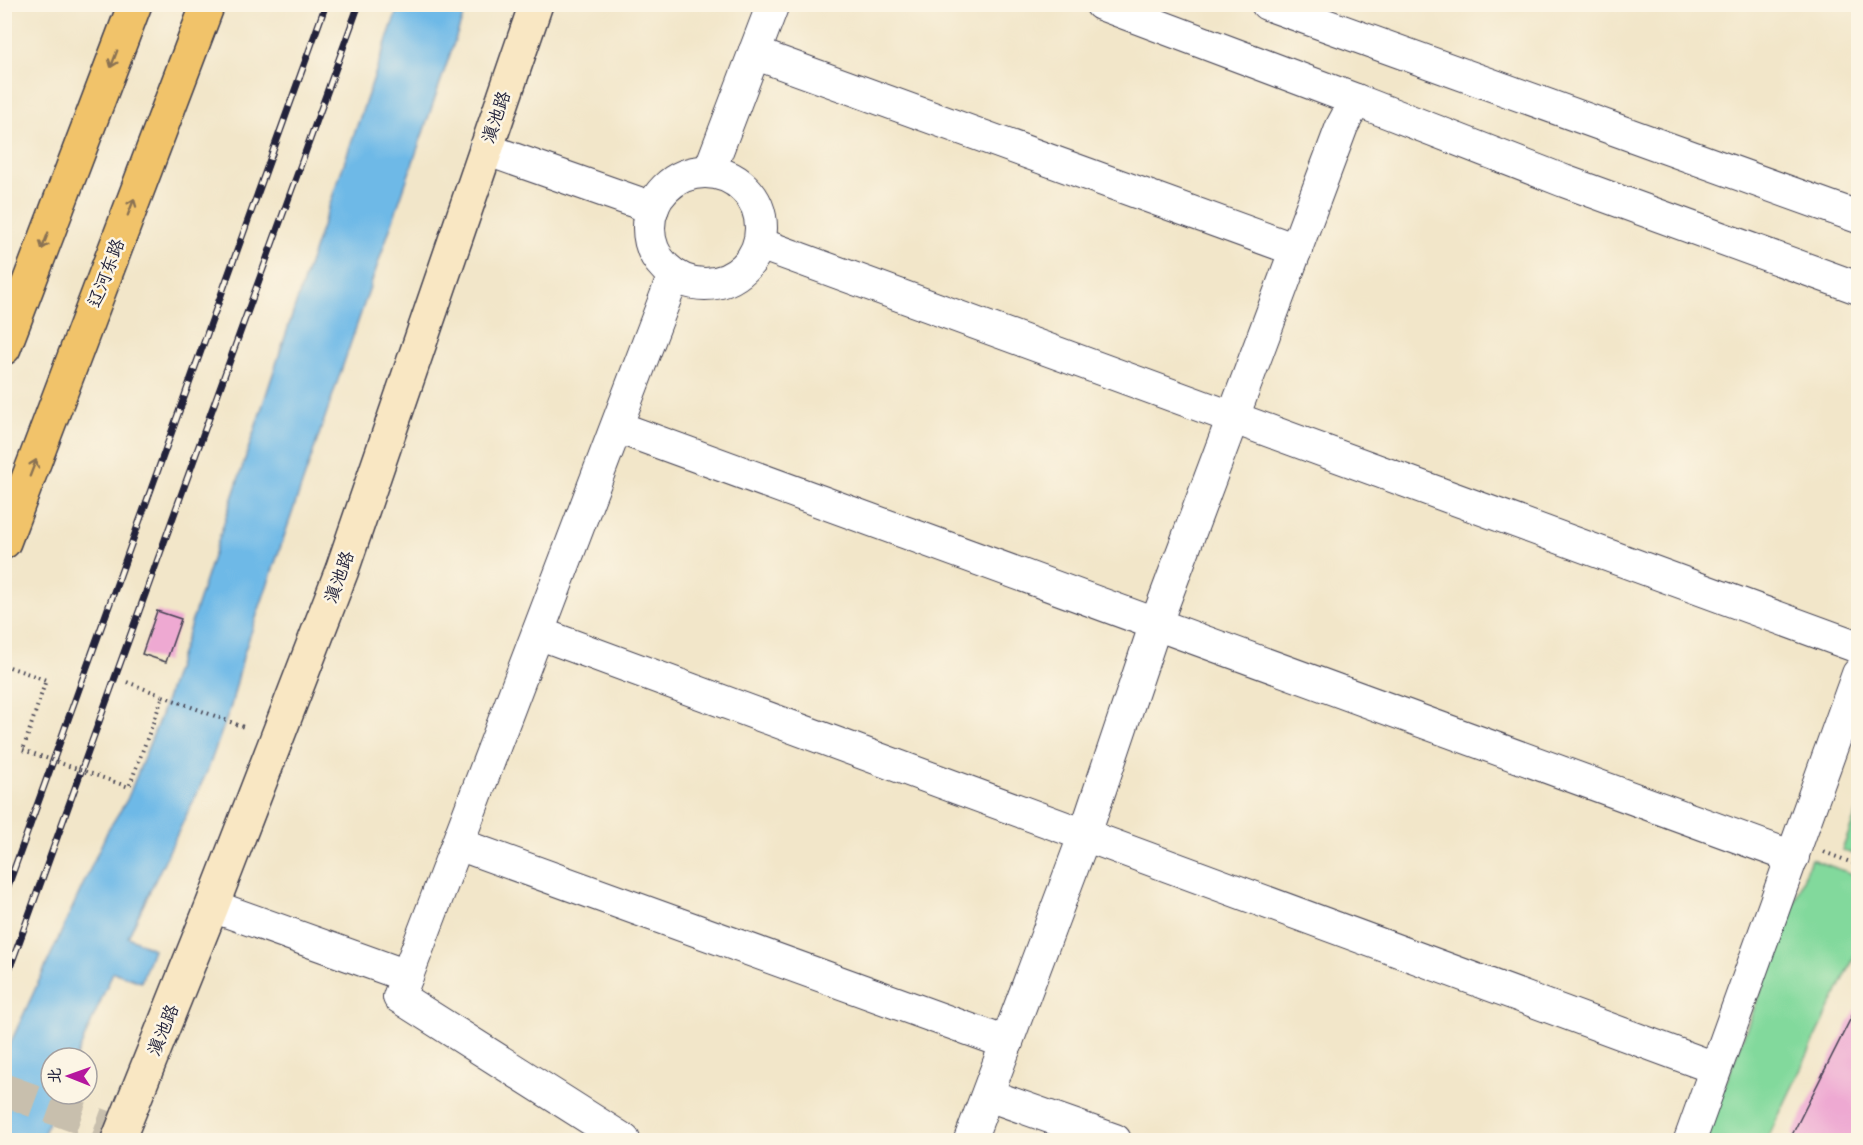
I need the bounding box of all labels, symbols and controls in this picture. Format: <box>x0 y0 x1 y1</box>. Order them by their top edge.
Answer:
one-way arrow <box>108 49 119 68</box>
street label: 滇池路 <box>477 88 515 146</box>
one-way arrow <box>126 198 137 217</box>
one-way arrow <box>39 232 50 250</box>
street label: 辽河东路 <box>83 235 129 311</box>
one-way arrow <box>28 459 39 478</box>
street label: 滇池路 <box>319 548 359 606</box>
street label: 滇池路 <box>143 1001 183 1059</box>
north arrow <box>39 1046 99 1106</box>
text: 北 <box>45 1068 64 1084</box>

